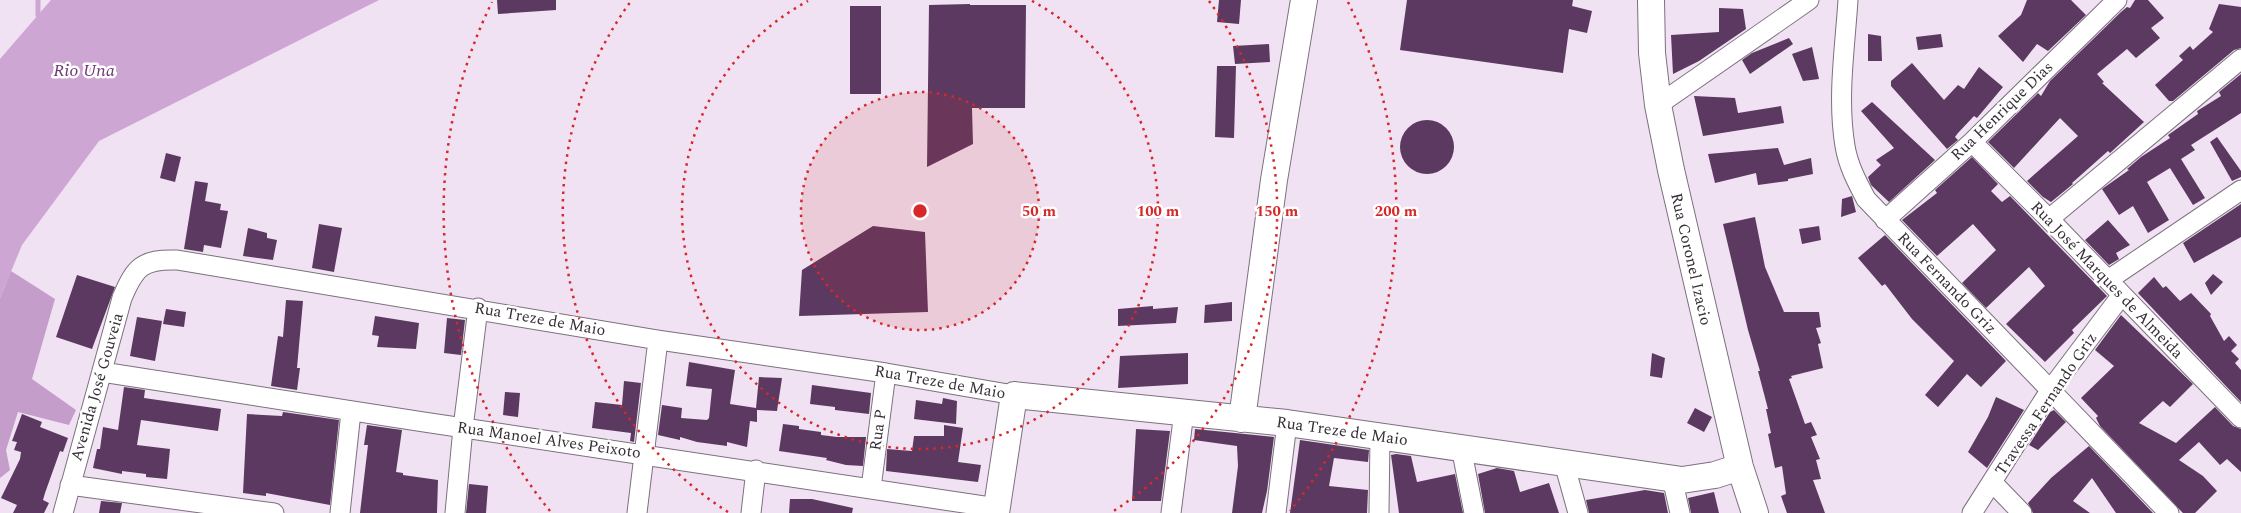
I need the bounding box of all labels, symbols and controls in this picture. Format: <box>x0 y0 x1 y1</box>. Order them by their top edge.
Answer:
street label: Rua Henrique Dias <box>1945 56 2059 166</box>
water label: Rio Una <box>53 57 115 84</box>
street label: Rua Coronel Izacio <box>1664 190 1718 328</box>
street label: Rua José Marques de Almeida <box>2025 196 2189 364</box>
text: 50 m <box>1022 200 1057 223</box>
text: 100 m <box>1137 200 1180 223</box>
text: 150 m <box>1256 200 1299 223</box>
text: 200 m <box>1375 200 1418 223</box>
centre of rings <box>911 202 929 220</box>
street label: Rua Fernando Griz <box>1892 226 2002 340</box>
street label: Rua Treze de Maio <box>473 296 607 342</box>
street label: Avenida José Gouveia <box>64 310 130 464</box>
street label: Travessa Fernando Griz <box>1989 328 2103 480</box>
street label: Rua Treze de Maio <box>873 359 1007 405</box>
street label: Rua P <box>863 408 893 452</box>
street label: Rua Treze de Maio <box>1275 410 1409 452</box>
street label: Rua Manoel Alves Peixoto <box>456 415 642 465</box>

